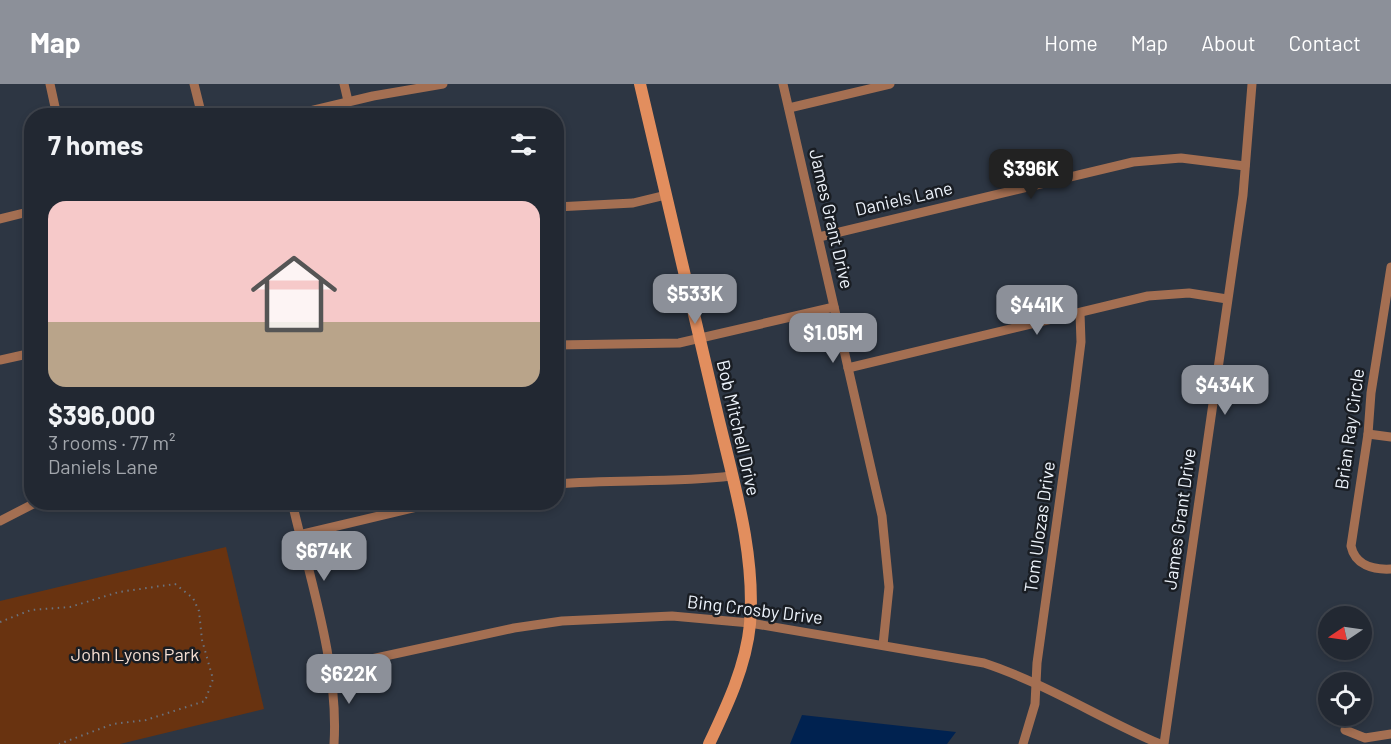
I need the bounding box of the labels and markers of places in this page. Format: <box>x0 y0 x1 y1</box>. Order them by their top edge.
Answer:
pin: $396K <box>989 149 1073 200</box>
pin: $533K <box>653 274 737 325</box>
pin: $441K <box>995 285 1079 336</box>
pin: $1.05M <box>784 313 882 364</box>
pin: $434K <box>1183 365 1267 416</box>
pin: $674K <box>282 531 366 582</box>
pin: $622K <box>307 654 391 705</box>

